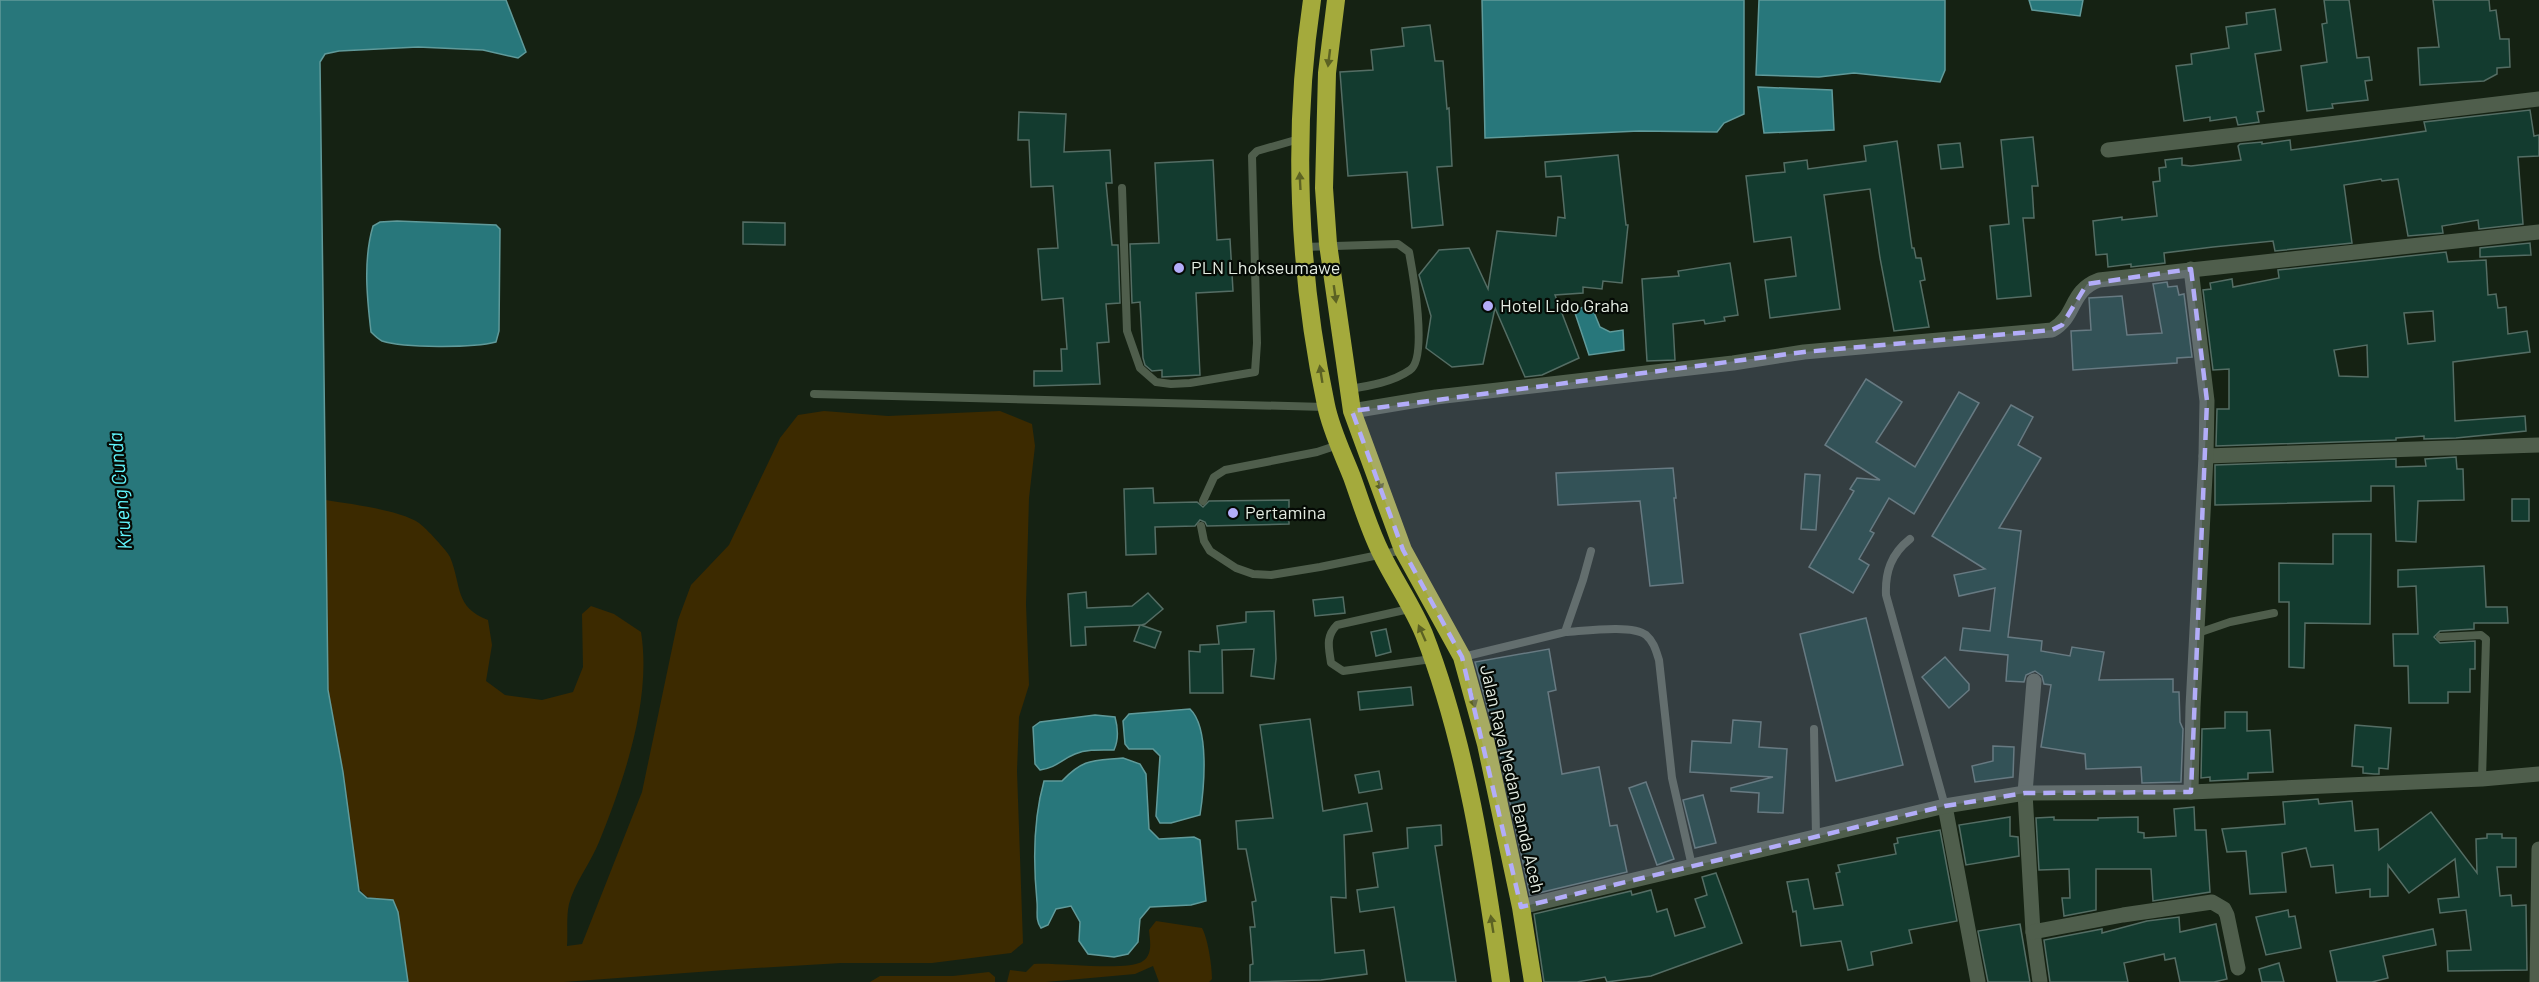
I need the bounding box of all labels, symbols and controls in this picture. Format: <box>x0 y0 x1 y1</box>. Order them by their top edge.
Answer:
one-way arrow <box>1324 49 1334 68</box>
one-way arrow <box>1296 171 1305 190</box>
place label: PLN Lhokseumawe <box>1191 256 1340 278</box>
marker: PLN Lhokseumawe <box>1172 261 1186 275</box>
one-way arrow <box>1331 285 1340 304</box>
place label: Hotel Lido Graha <box>1500 294 1629 316</box>
marker: Hotel Lido Graha <box>1481 299 1495 313</box>
one-way arrow <box>1316 365 1325 384</box>
water label: Krueng Cunda <box>102 431 136 551</box>
one-way arrow <box>1374 474 1384 492</box>
place label: Pertamina <box>1245 501 1326 523</box>
marker: Pertamina <box>1226 506 1240 520</box>
one-way arrow <box>1417 624 1427 642</box>
street label: Jalan Raya Medan Banda Aceh <box>1476 662 1550 895</box>
one-way arrow <box>1469 690 1479 709</box>
one-way arrow <box>1488 914 1497 933</box>

